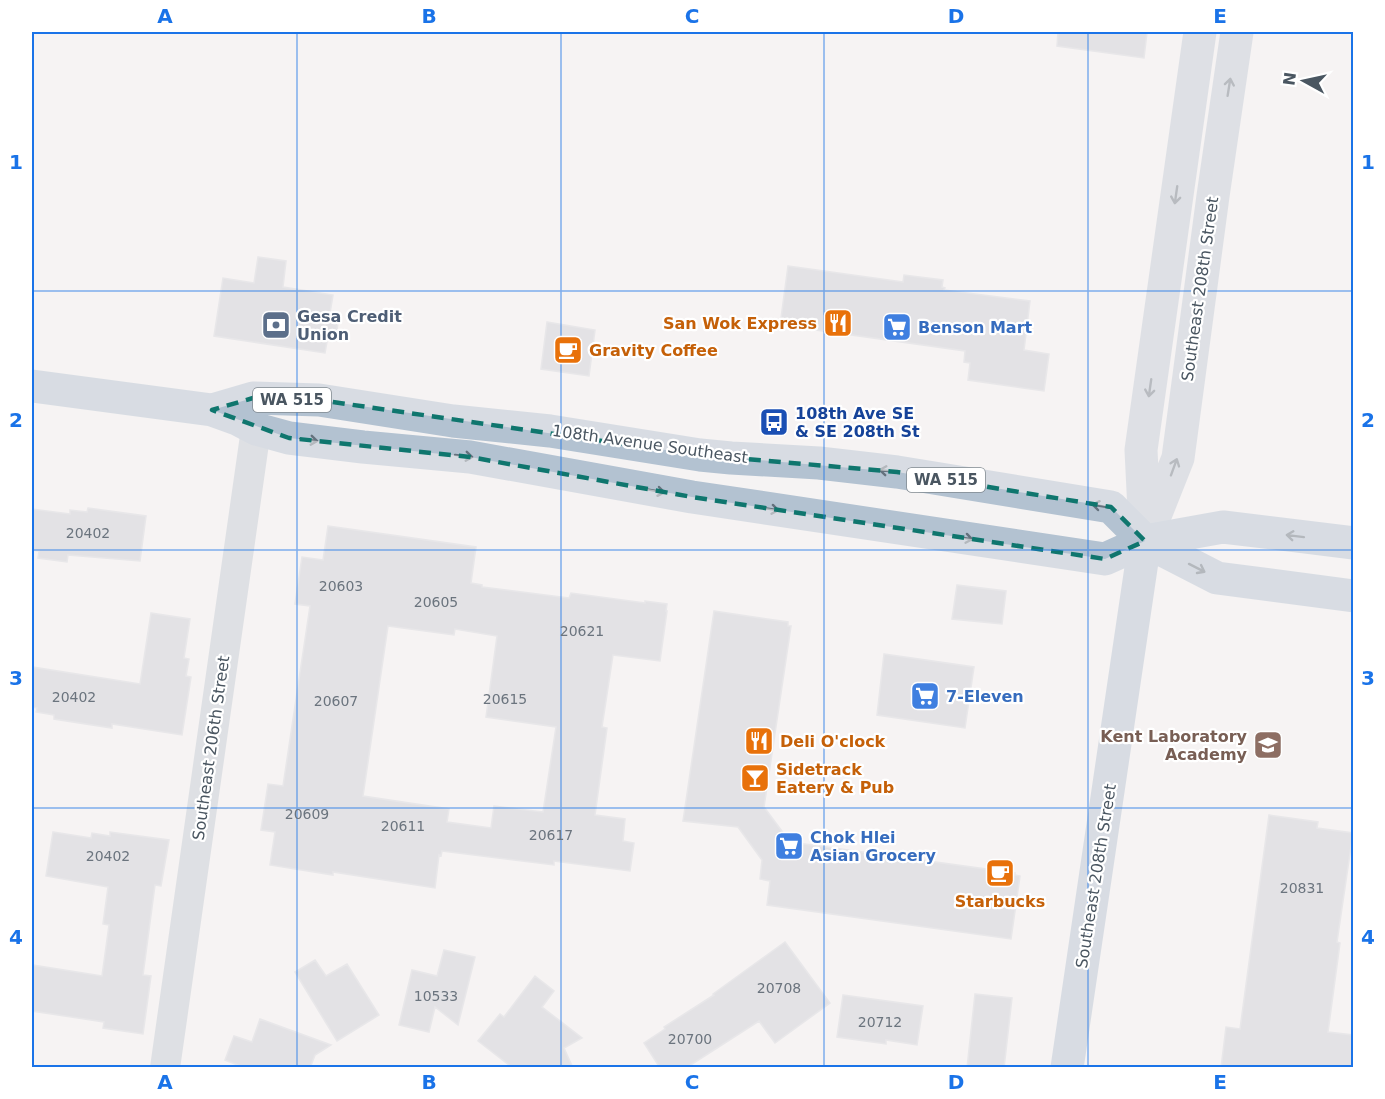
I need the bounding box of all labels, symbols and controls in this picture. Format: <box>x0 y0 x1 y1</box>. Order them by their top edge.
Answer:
text: A <box>157 4 173 28</box>
text: B <box>421 4 437 28</box>
text: C <box>685 4 699 28</box>
text: D <box>948 4 964 28</box>
text: E <box>1213 4 1227 28</box>
north arrow <box>1274 51 1334 111</box>
text: N <box>1279 71 1300 87</box>
one-way arrow <box>1223 78 1234 97</box>
text: 1 <box>9 150 23 174</box>
text: 1 <box>1361 150 1375 174</box>
one-way arrow <box>1171 184 1182 204</box>
street label: Southeast 208th Street <box>1178 195 1222 383</box>
place label: Gesa Credit Union <box>297 307 402 344</box>
restaurant icon: San Wok Express <box>822 307 854 339</box>
bank icon: Gesa Credit Union <box>260 309 292 341</box>
supermarket icon: Benson Mart <box>881 311 913 343</box>
place label: San Wok Express <box>663 314 817 333</box>
place label: Benson Mart <box>918 318 1033 337</box>
cafe icon: Gravity Coffee <box>552 334 584 366</box>
place label: Gravity Coffee <box>589 341 718 360</box>
one-way arrow <box>1144 378 1155 397</box>
road number: WA 515 <box>253 388 331 412</box>
place label: 108th Ave SE & SE 208th St <box>795 404 920 441</box>
bus stop icon: 108th Ave SE & SE 208th St <box>758 406 790 438</box>
text: 2 <box>9 408 23 432</box>
text: 2 <box>1361 408 1375 432</box>
street label: 108th Avenue Southeast <box>551 421 749 467</box>
one-way arrow <box>299 435 319 446</box>
one-way arrow <box>453 451 473 462</box>
one-way arrow <box>1169 458 1180 477</box>
one-way arrow <box>878 465 898 476</box>
road number: WA 515 <box>907 468 985 492</box>
one-way arrow <box>645 485 665 496</box>
one-way arrow <box>1092 500 1111 511</box>
one-way arrow <box>759 504 779 515</box>
house number: 20402 <box>66 525 110 541</box>
one-way arrow <box>1286 530 1306 541</box>
one-way arrow <box>953 533 973 544</box>
one-way arrow <box>1188 563 1206 574</box>
house number: 20603 <box>319 578 363 594</box>
house number: 20605 <box>414 594 458 610</box>
house number: 20621 <box>560 623 604 639</box>
street label: Southeast 206th Street <box>189 654 233 842</box>
text: 3 <box>9 666 23 690</box>
text: 3 <box>1361 666 1375 690</box>
supermarket icon: 7-Eleven <box>909 680 941 712</box>
place label: 7-Eleven <box>946 687 1024 706</box>
house number: 20402 <box>52 689 96 705</box>
house number: 20615 <box>483 691 527 707</box>
house number: 20607 <box>314 693 358 709</box>
restaurant icon: Deli O'clock <box>743 725 775 757</box>
place label: Kent Laboratory Academy <box>1100 727 1248 764</box>
school or university icon: Kent Laboratory Academy <box>1252 729 1284 761</box>
place label: Deli O'clock <box>780 732 886 751</box>
place label: Sidetrack Eatery & Pub <box>776 760 894 797</box>
bar icon: Sidetrack Eatery & Pub <box>739 762 771 794</box>
street label: Southeast 208th Street <box>1072 782 1120 970</box>
house number: 20609 <box>285 806 329 822</box>
house number: 20611 <box>381 818 425 834</box>
house number: 20617 <box>529 827 573 843</box>
place label: Chok Hlei Asian Grocery <box>810 828 936 865</box>
supermarket icon: Chok Hlei Asian Grocery <box>773 830 805 862</box>
house number: 20402 <box>86 848 130 864</box>
cafe icon: Starbucks <box>984 857 1016 889</box>
house number: 20831 <box>1280 880 1324 896</box>
place label: Starbucks <box>955 892 1045 911</box>
text: 4 <box>9 925 23 949</box>
text: 4 <box>1361 925 1375 949</box>
house number: 20708 <box>757 980 801 996</box>
house number: 10533 <box>414 988 458 1004</box>
house number: 20712 <box>858 1014 902 1030</box>
house number: 20700 <box>668 1031 712 1047</box>
text: A <box>157 1070 173 1094</box>
text: B <box>421 1070 437 1094</box>
text: C <box>685 1070 699 1094</box>
text: D <box>948 1070 964 1094</box>
text: E <box>1213 1070 1227 1094</box>

